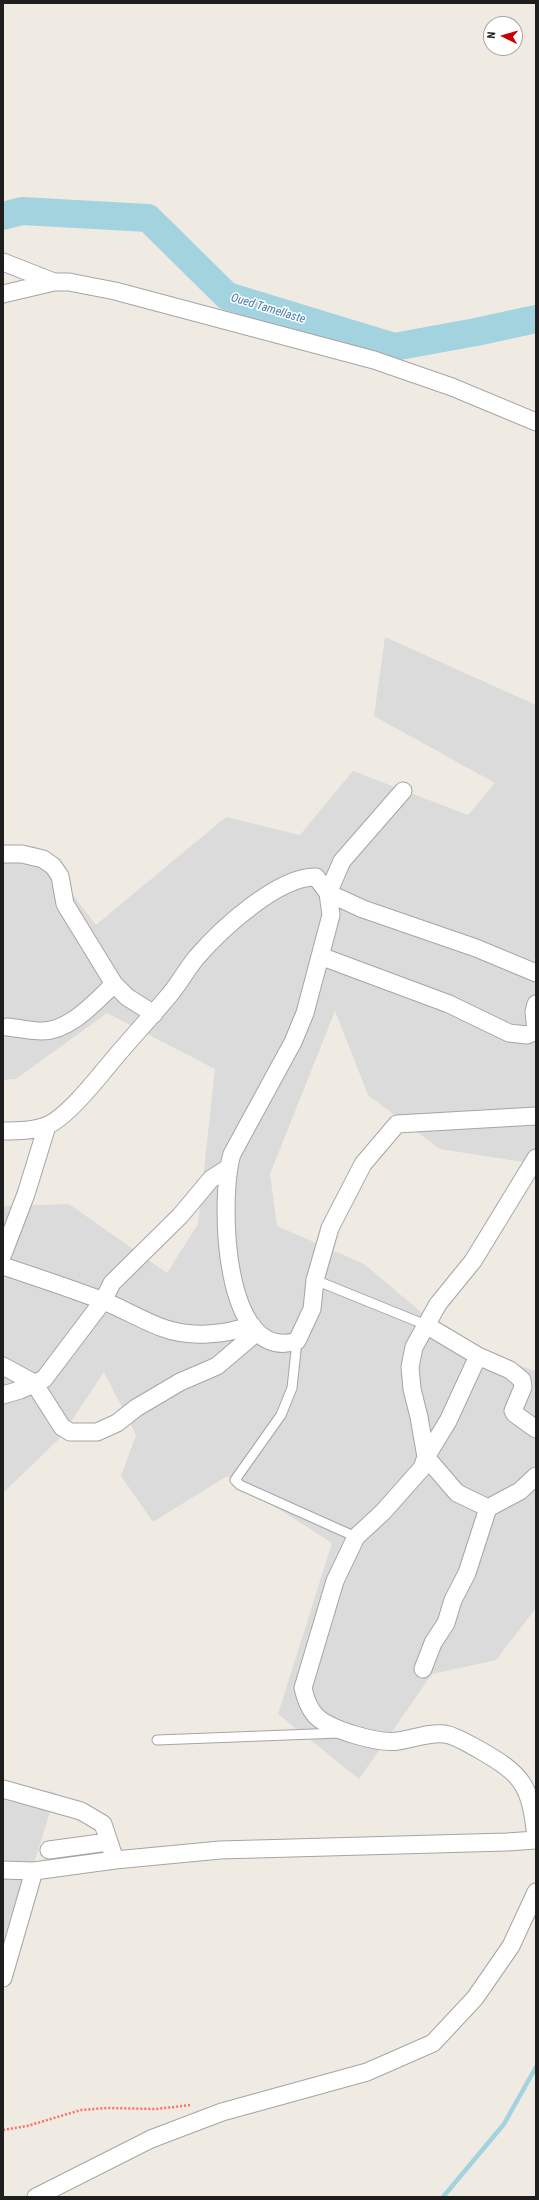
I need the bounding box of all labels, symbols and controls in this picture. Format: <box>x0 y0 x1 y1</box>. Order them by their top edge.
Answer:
north arrow <box>483 16 523 56</box>
text: N <box>485 31 498 39</box>
water label: Oued Tamellaste <box>229 291 307 327</box>

